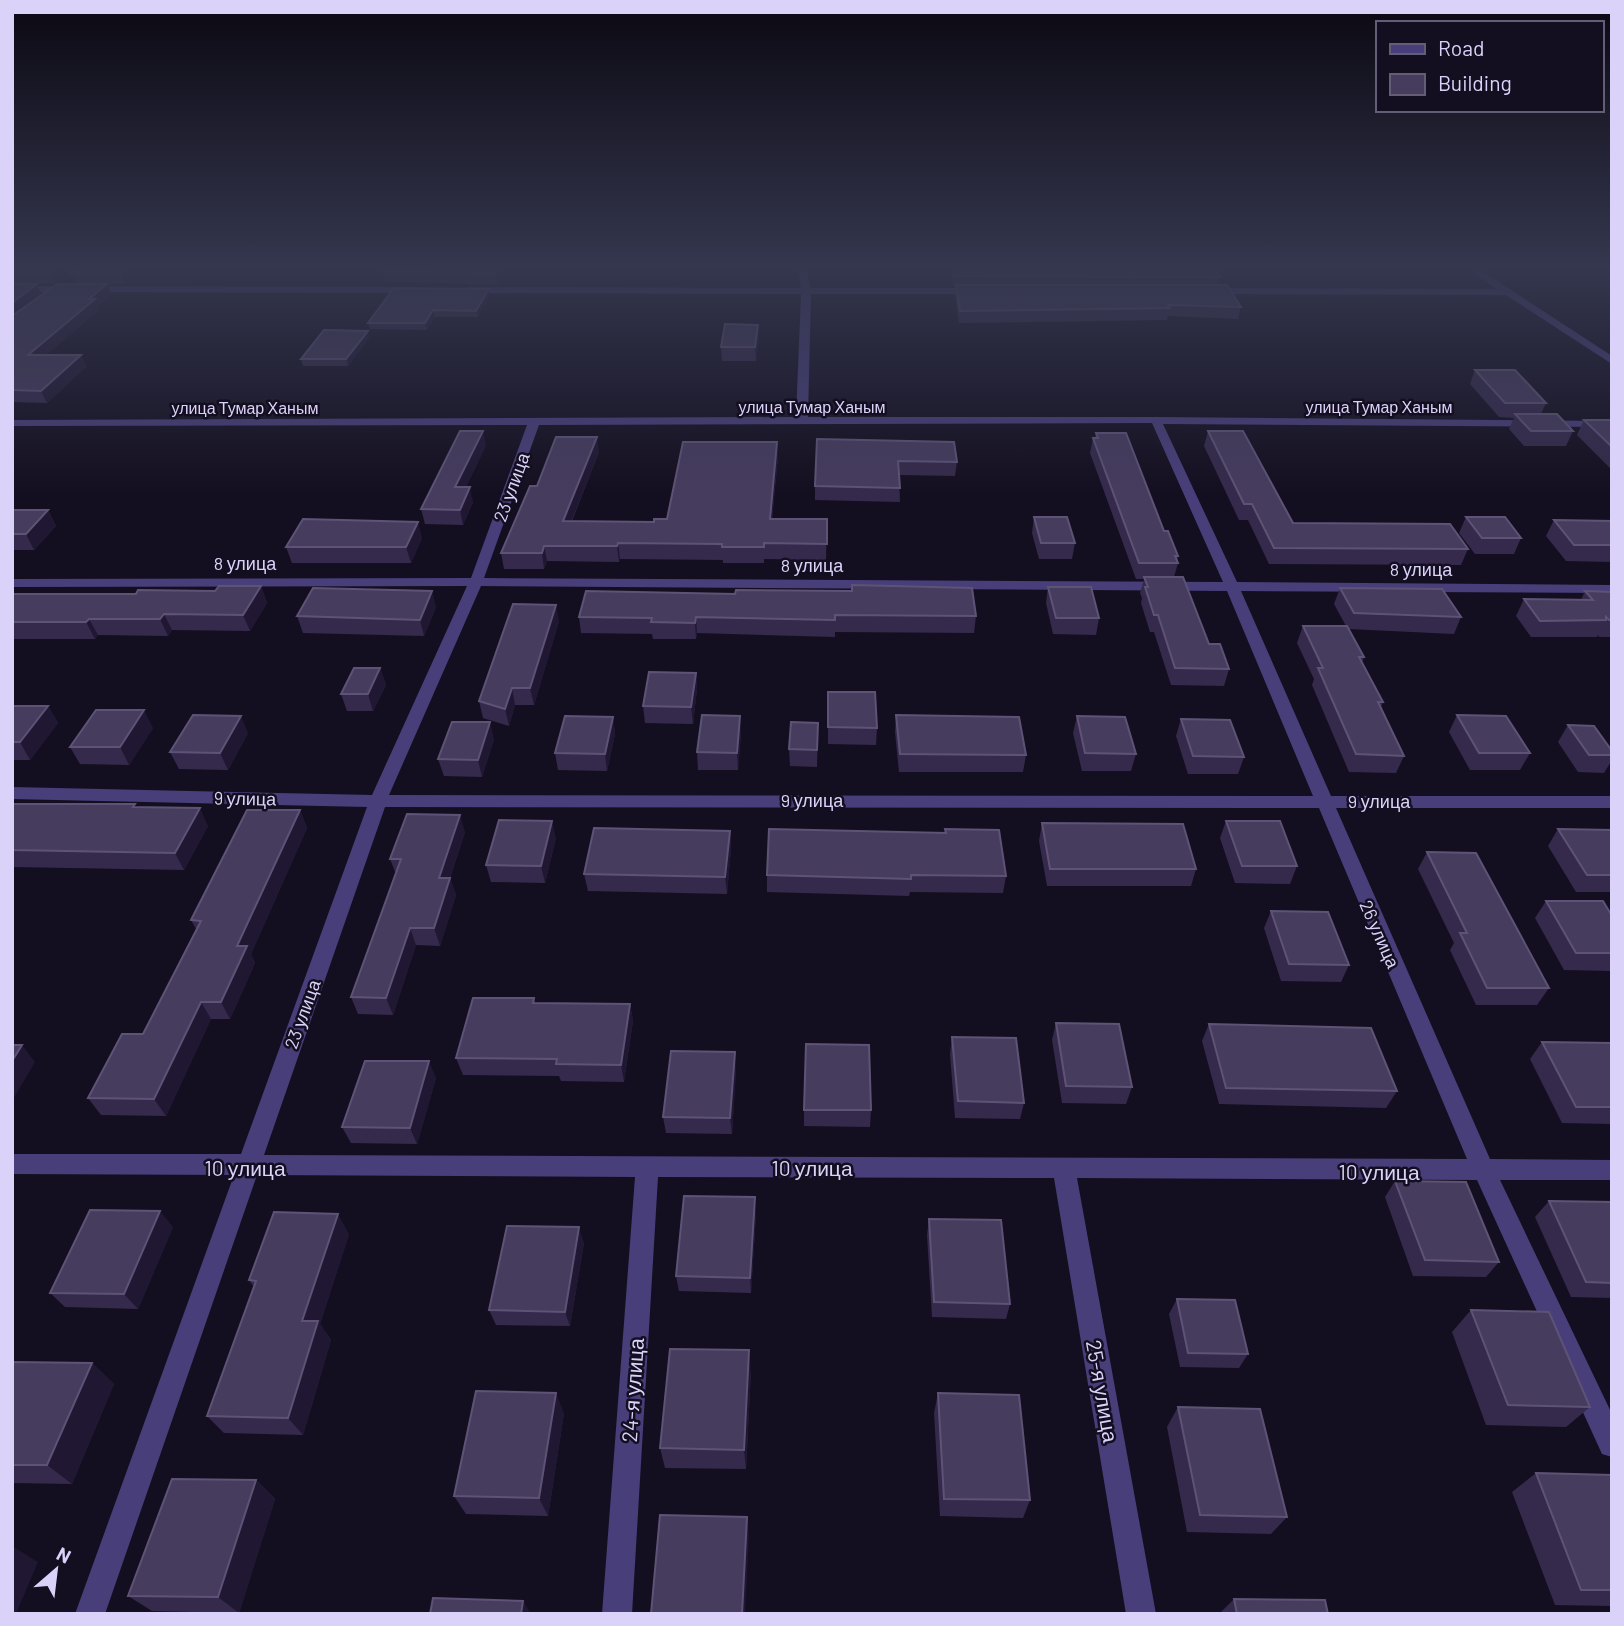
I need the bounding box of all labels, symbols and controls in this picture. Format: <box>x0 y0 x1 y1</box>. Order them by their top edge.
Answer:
legend <box>1376 21 1603 112</box>
text: Road <box>1438 35 1484 60</box>
text: Building <box>1438 70 1512 95</box>
street label: улица Тумар Ханым <box>739 397 885 416</box>
street label: улица Тумар Ханым <box>1306 397 1452 416</box>
street label: улица Тумар Ханым <box>172 398 318 417</box>
street label: 23 улица <box>488 449 534 525</box>
street label: 8 улица <box>214 552 277 574</box>
street label: 8 улица <box>781 554 844 576</box>
street label: 8 улица <box>1390 558 1453 580</box>
street label: 9 улица <box>214 786 277 810</box>
street label: 9 улица <box>781 789 844 811</box>
street label: 9 улица <box>1348 790 1411 812</box>
street label: 26 улица <box>1355 897 1405 972</box>
street label: 23 улица <box>279 976 325 1052</box>
street label: 10 улица <box>204 1155 286 1180</box>
street label: 10 улица <box>771 1155 853 1180</box>
street label: 10 улица <box>1338 1159 1420 1184</box>
street label: 24-я улица <box>616 1337 648 1443</box>
street label: 25-я улица <box>1082 1338 1124 1445</box>
north arrow <box>21 1535 91 1605</box>
text: N <box>53 1541 75 1568</box>

